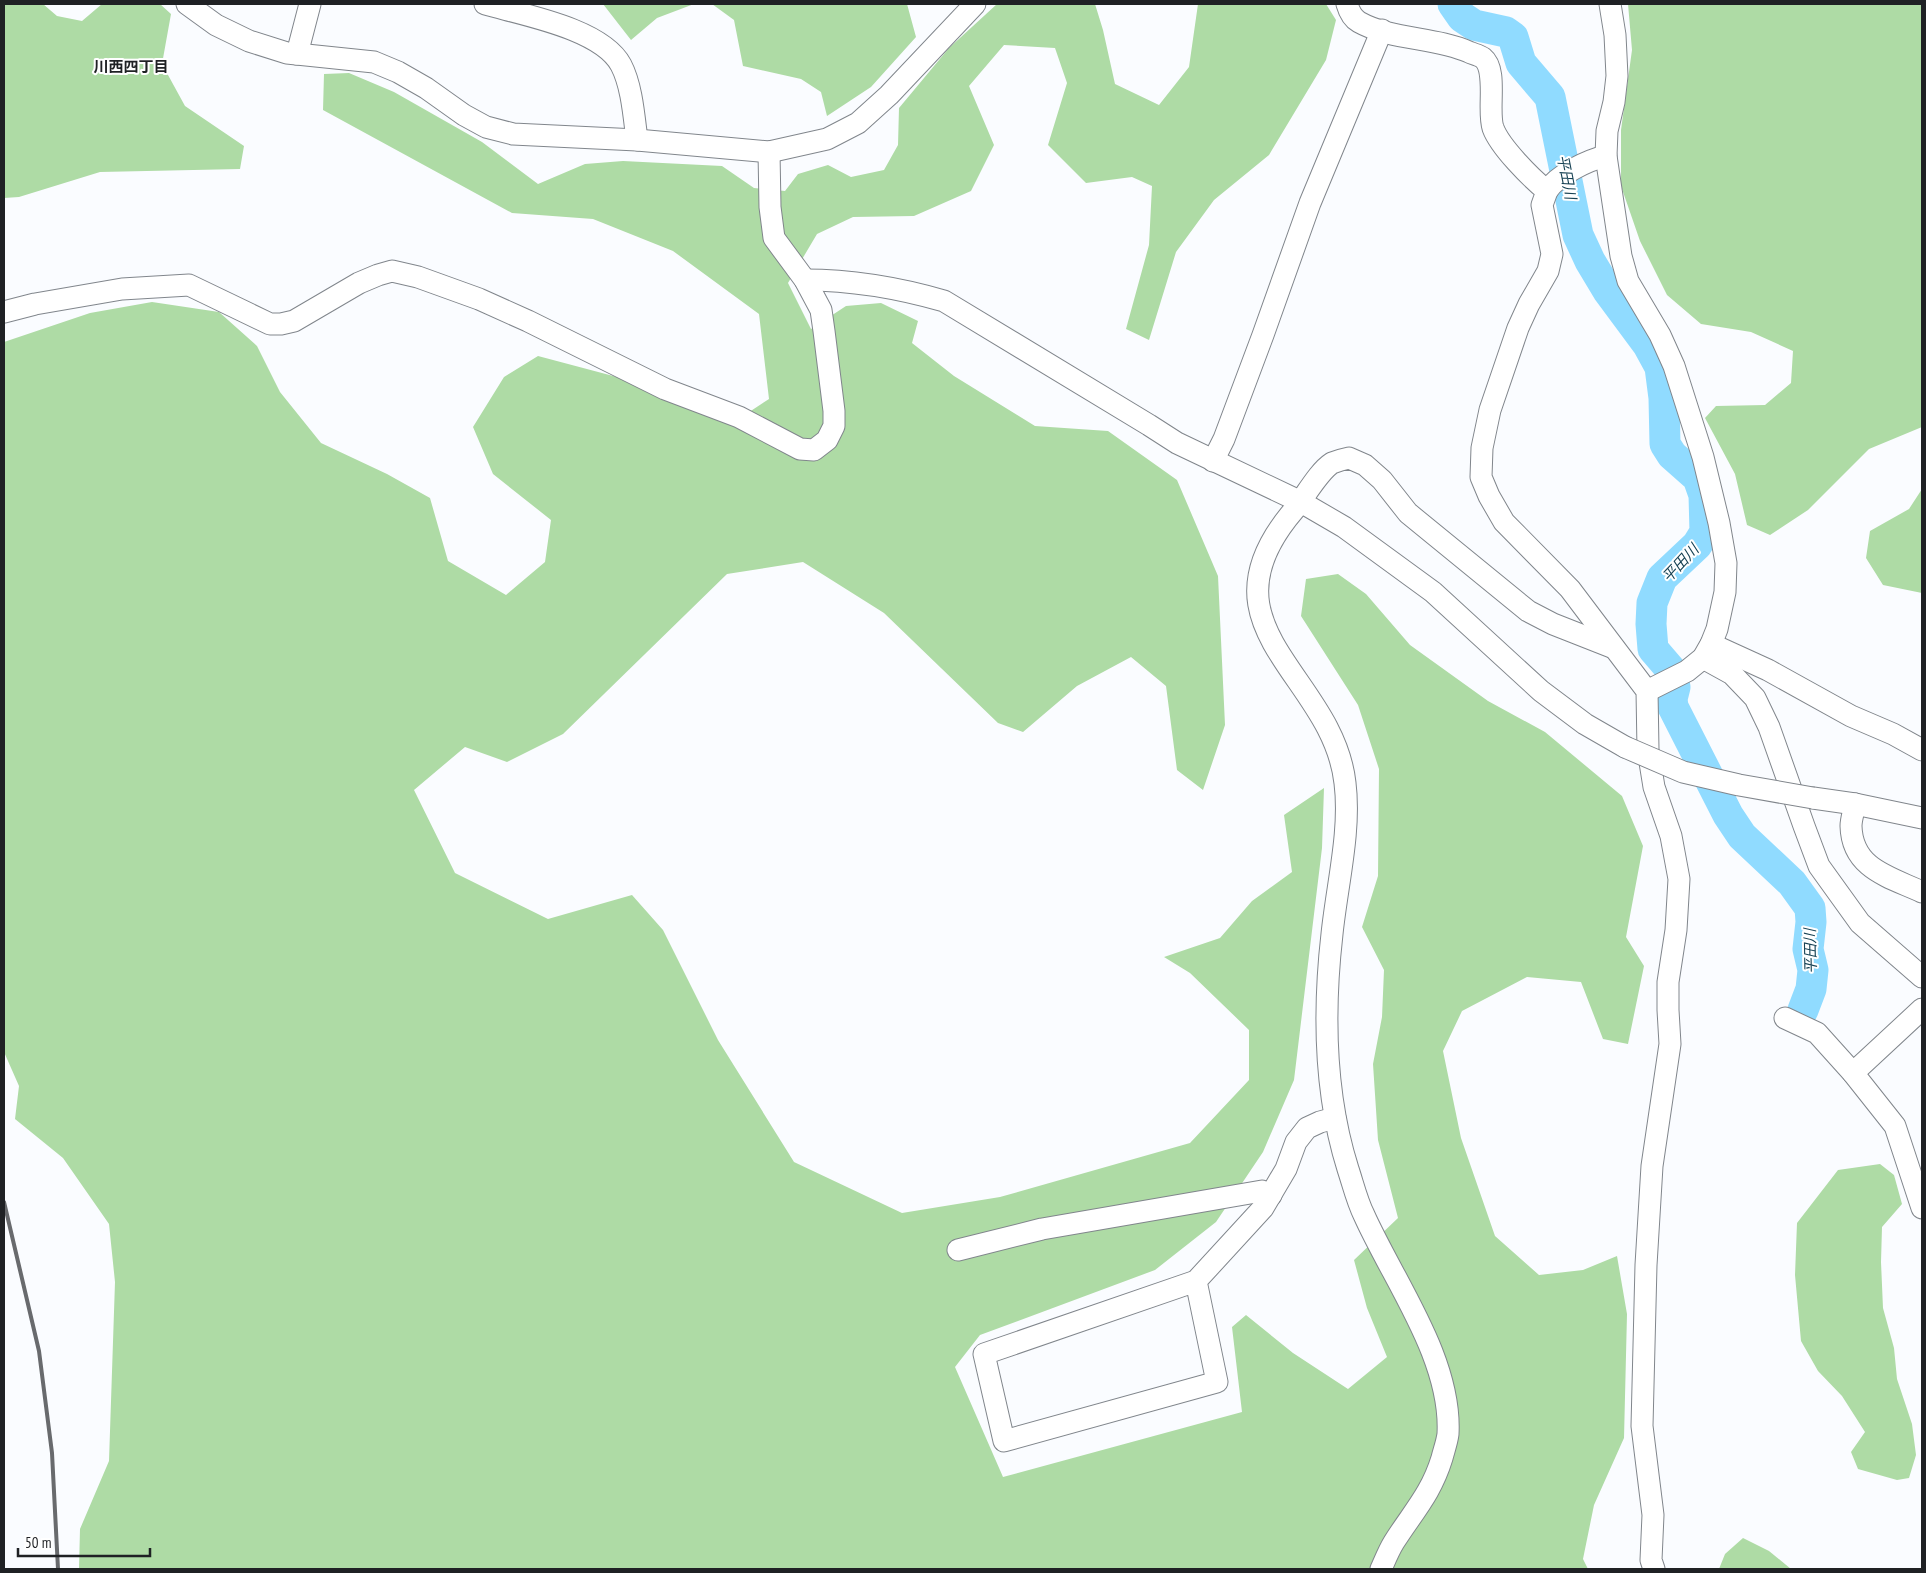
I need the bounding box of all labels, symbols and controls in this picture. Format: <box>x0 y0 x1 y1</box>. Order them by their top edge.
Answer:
district label: 川西四丁目 <box>93 57 169 76</box>
water label: 平田川 <box>1553 153 1581 203</box>
water label: 平田川 <box>1658 539 1704 586</box>
water label: 平田川 <box>1800 926 1820 974</box>
scale bar <box>18 1526 150 1558</box>
text: 50 m <box>25 1533 51 1552</box>

